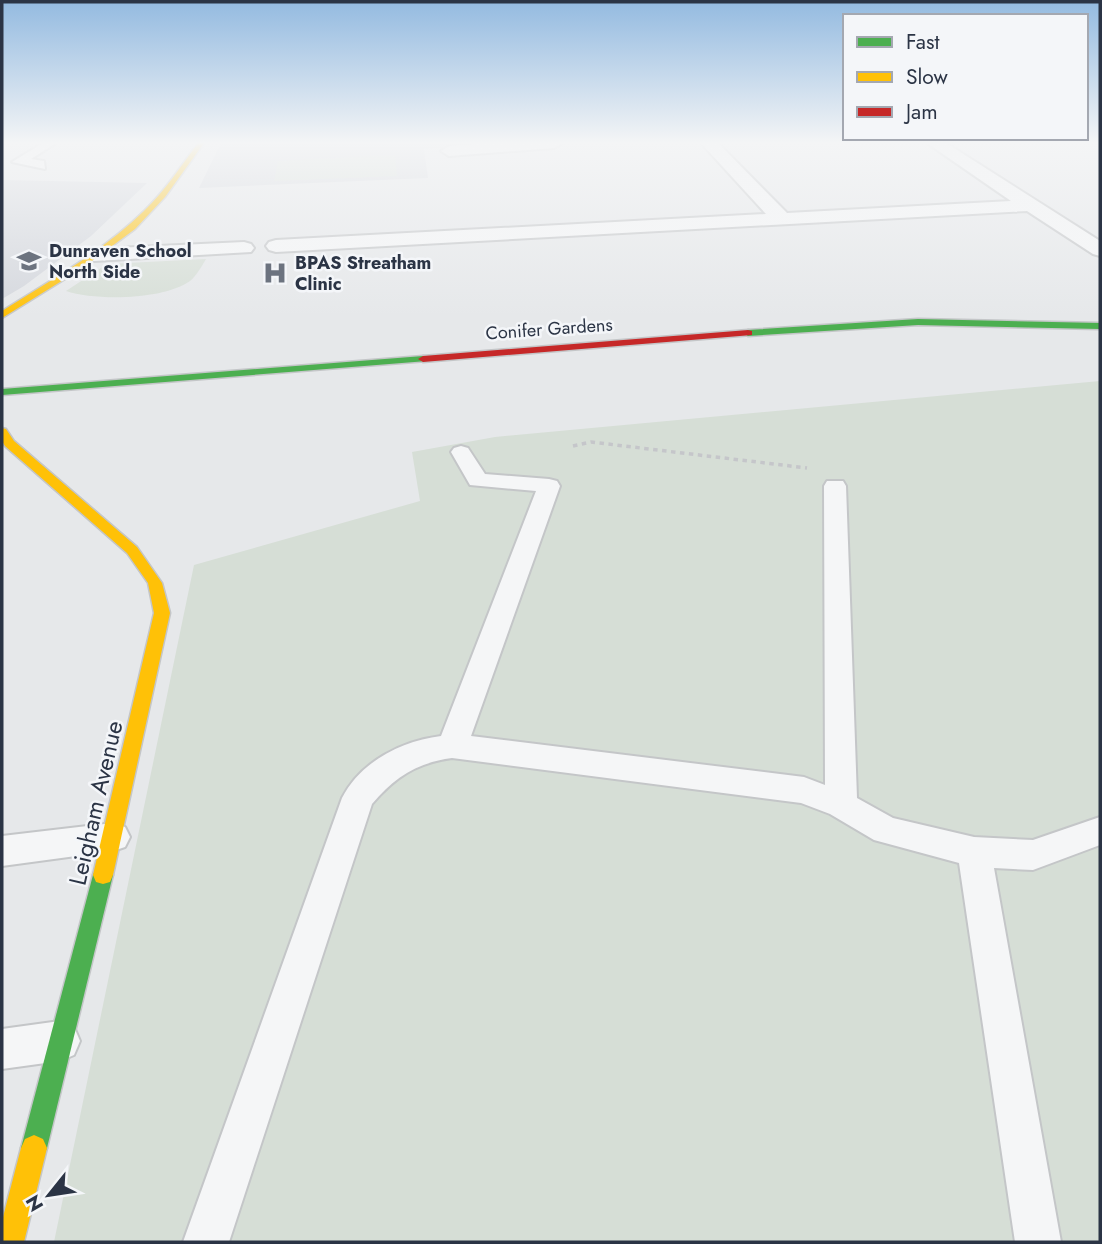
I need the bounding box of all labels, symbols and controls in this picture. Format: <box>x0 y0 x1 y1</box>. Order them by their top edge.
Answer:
legend <box>843 14 1088 140</box>
text: Fast <box>906 27 939 57</box>
text: Slow <box>906 62 948 92</box>
text: Jam <box>903 97 938 127</box>
place label: Dunraven School North Side <box>49 238 192 285</box>
school or university icon: Dunraven School North Side <box>15 247 43 275</box>
place label: BPAS Streatham Clinic <box>295 250 431 297</box>
hospital icon: BPAS Streatham Clinic <box>261 259 289 287</box>
street label: Conifer Gardens <box>485 312 613 346</box>
street label: Leigham Avenue <box>60 717 131 889</box>
north arrow <box>14 1160 84 1230</box>
text: N <box>19 1190 50 1217</box>

